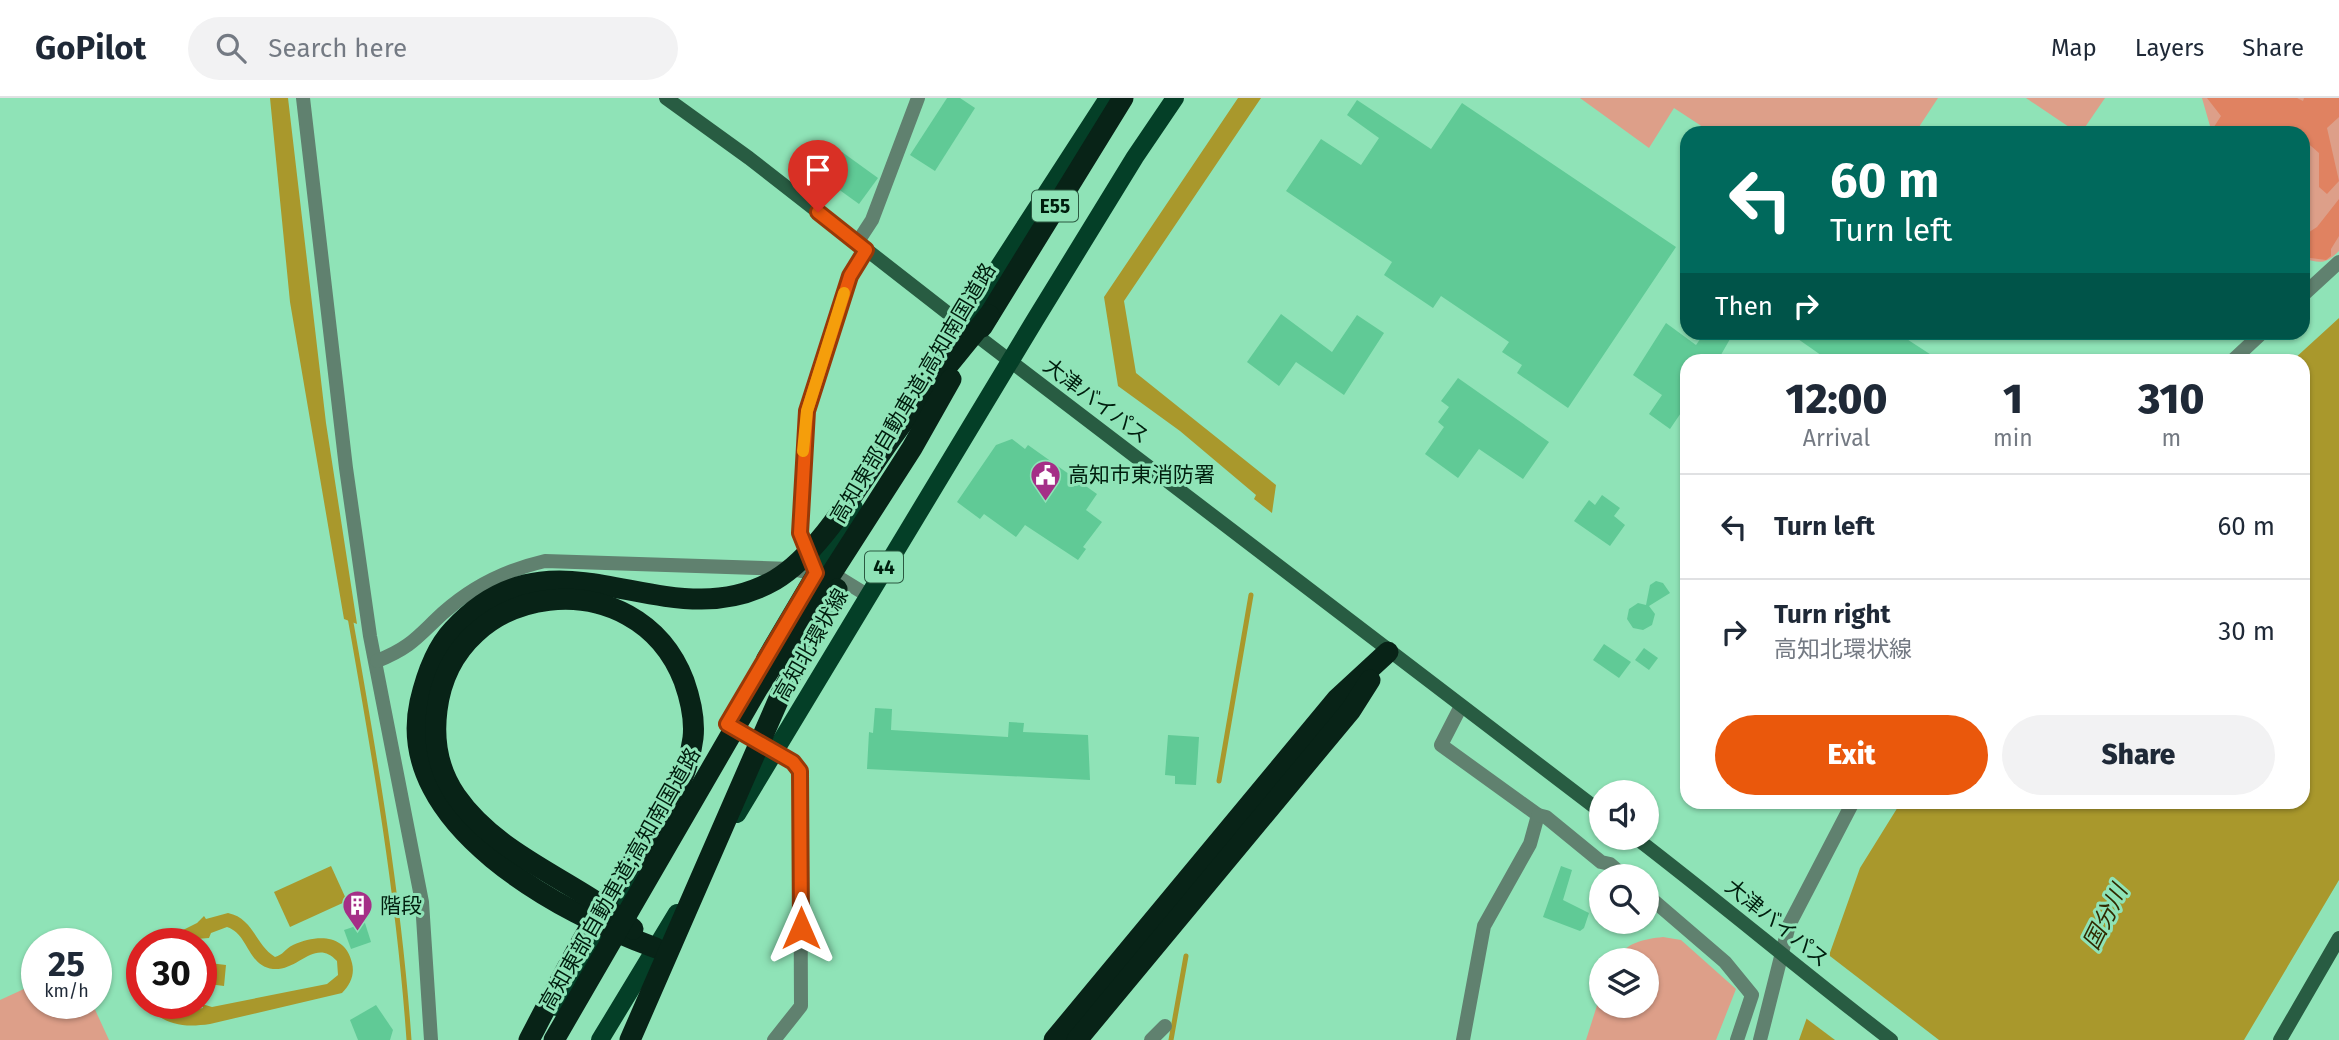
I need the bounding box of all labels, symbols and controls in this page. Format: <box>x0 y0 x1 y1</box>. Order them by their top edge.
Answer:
search box <box>188 17 678 80</box>
text: GoPilot <box>35 28 146 68</box>
icon: search <box>212 29 250 67</box>
text: Search here <box>268 33 407 64</box>
text: Map <box>2051 34 2097 62</box>
text: Layers <box>2135 34 2204 62</box>
text: Share <box>2242 34 2304 62</box>
pin <box>788 140 848 212</box>
icon: arrive <box>799 151 837 189</box>
text: 60 m <box>1830 151 1939 210</box>
icon: left <box>1715 154 1806 245</box>
road number: E55 <box>1032 190 1078 222</box>
text: Turn left <box>1830 211 1952 249</box>
street label: 高知東部自動車道;高知南国道路 <box>825 258 1001 528</box>
icon: right <box>1787 287 1825 325</box>
text: Then <box>1715 291 1773 322</box>
street label: 大津バイパス <box>1038 353 1154 449</box>
text: 12:00 <box>1786 374 1887 424</box>
text: 1 <box>2003 374 2023 424</box>
text: 310 <box>2138 374 2204 424</box>
text: Arrival <box>1803 424 1870 452</box>
text: min <box>1993 424 2033 452</box>
text: m <box>2161 424 2181 452</box>
public building icon: 高知市東消防署 <box>1028 458 1062 502</box>
place label: 高知市東消防署 <box>1068 462 1215 488</box>
icon: left <box>1715 508 1753 546</box>
text: Turn left <box>1774 511 1875 542</box>
text: 60 m <box>2217 511 2275 542</box>
road number: 44 <box>865 552 903 582</box>
street label: 高知北環状線 <box>768 584 854 706</box>
text: Turn right <box>1774 599 1891 630</box>
icon: right <box>1715 613 1753 651</box>
text: 30 m <box>2218 616 2275 647</box>
text: 高知北環状線 <box>1774 635 1912 663</box>
button: Exit <box>1715 715 1988 795</box>
button: Share <box>2002 715 2275 795</box>
street label: 高知東部自動車道;高知南国道路 <box>534 743 706 1015</box>
map controls <box>1589 780 1659 1018</box>
button: sound <box>1589 780 1659 850</box>
button: search <box>1589 864 1659 934</box>
street label: 大津バイパス <box>1720 873 1834 973</box>
water label: 国分川 <box>2077 877 2134 954</box>
building icon: 階段 <box>340 889 374 933</box>
position arrow <box>764 891 838 965</box>
place label: 階段 <box>380 893 422 919</box>
speed limit sign: 30 <box>126 928 217 1019</box>
text: 25 <box>48 943 85 985</box>
button: layers <box>1589 948 1659 1018</box>
text: km/h <box>44 980 89 1002</box>

